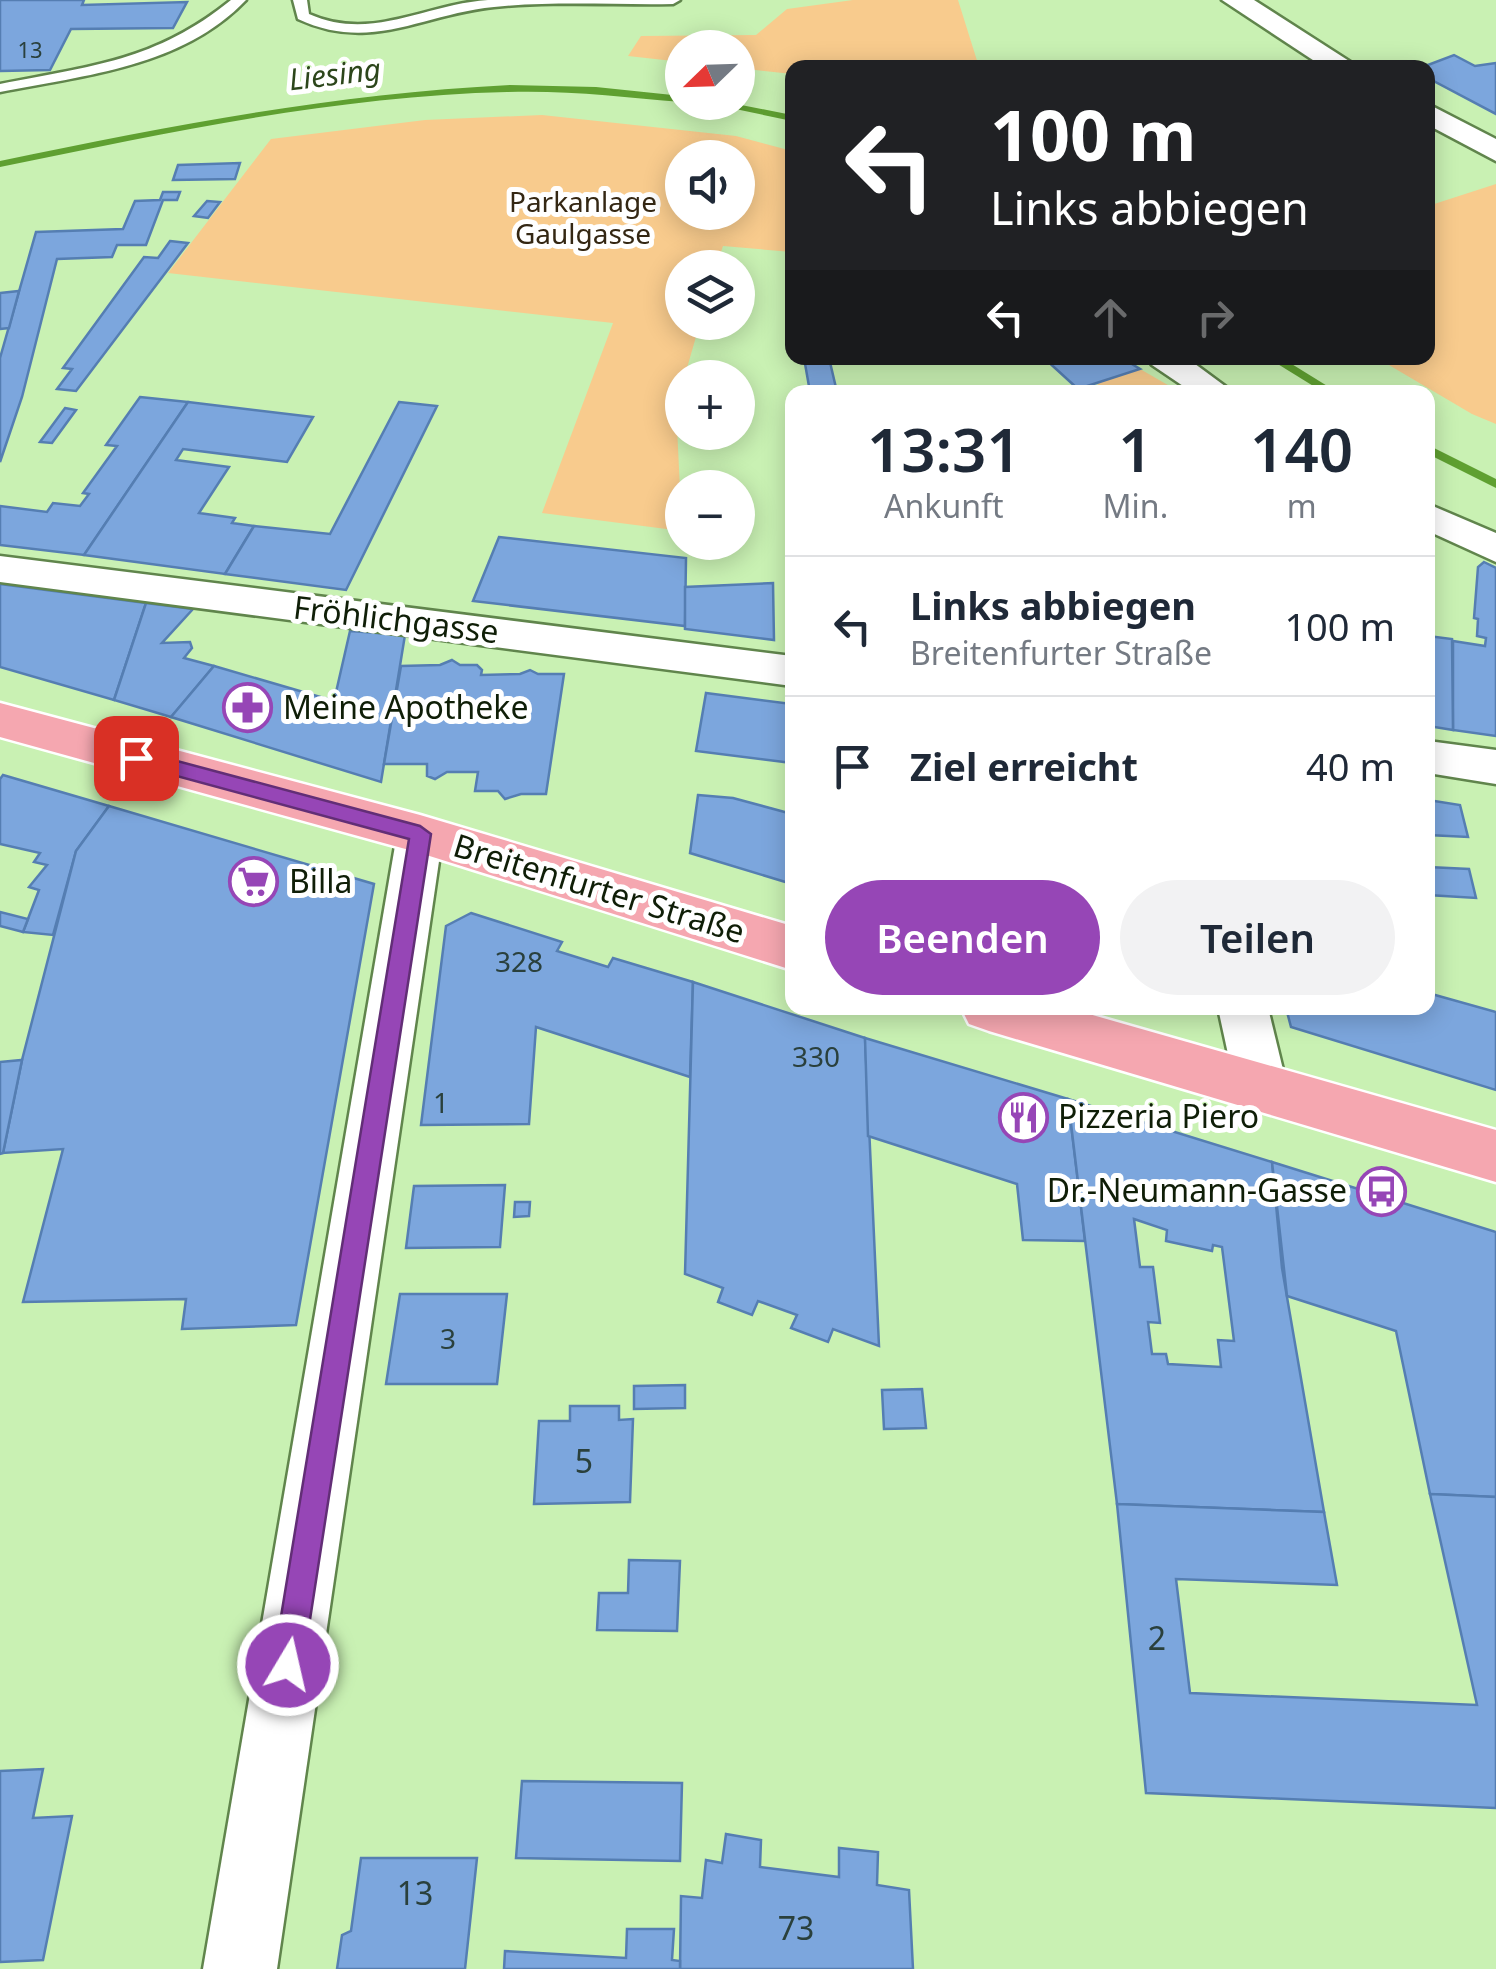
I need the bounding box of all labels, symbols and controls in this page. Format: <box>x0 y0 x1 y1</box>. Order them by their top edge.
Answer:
north arrow <box>665 30 755 120</box>
map controls <box>665 30 755 560</box>
house number: 13 <box>17 34 43 64</box>
water label: Liesing <box>286 48 383 99</box>
text: 100 m <box>990 86 1197 182</box>
icon: left <box>825 100 955 230</box>
button: sound <box>665 140 755 230</box>
text: Links abbiegen <box>990 177 1309 238</box>
park label: Parkanlage Gaulgasse <box>509 182 657 252</box>
button: layers <box>665 250 755 340</box>
icon: left <box>978 290 1033 345</box>
icon: ahead <box>1083 290 1138 345</box>
icon: right <box>1188 290 1243 345</box>
button: + <box>665 360 755 450</box>
text: 13:31 <box>867 408 1021 490</box>
text: 1 <box>1118 408 1153 490</box>
text: 140 <box>1250 408 1353 490</box>
button: − <box>665 470 755 560</box>
text: Ankunft <box>884 484 1004 527</box>
text: Min. <box>1103 484 1168 527</box>
text: m <box>1287 484 1317 527</box>
text: Links abbiegen <box>910 579 1196 631</box>
street label: Fröhlichgasse <box>291 585 501 652</box>
icon: left <box>825 599 880 654</box>
text: 100 m <box>1284 600 1395 652</box>
text: Breitenfurter Straße <box>910 631 1212 674</box>
pharmacy icon: Meine Apotheke <box>222 682 274 734</box>
place label: Meine Apotheke <box>283 685 528 728</box>
pin <box>94 716 179 801</box>
icon: arrive <box>109 731 164 786</box>
icon: arrive <box>825 739 880 794</box>
text: Ziel erreicht <box>910 740 1138 792</box>
text: 40 m <box>1306 740 1395 792</box>
street label: Breitenfurter Straße <box>449 823 750 952</box>
supermarket icon: Billa <box>228 856 280 908</box>
place label: Billa <box>289 859 353 902</box>
button: Beenden <box>825 880 1100 995</box>
button: Teilen <box>1120 880 1395 995</box>
house number: 328 <box>495 942 543 980</box>
house number: 330 <box>792 1037 840 1075</box>
house number: 1 <box>433 1083 449 1121</box>
restaurant icon: Pizzeria Piero <box>997 1091 1049 1143</box>
place label: Pizzeria Piero <box>1058 1094 1259 1137</box>
bus stop icon: Dr.-Neumann-Gasse <box>1356 1165 1408 1217</box>
place label: Dr.-Neumann-Gasse <box>1047 1168 1347 1211</box>
house number: 3 <box>440 1319 456 1357</box>
house number: 5 <box>575 1439 593 1482</box>
position arrow <box>236 1613 340 1717</box>
house number: 2 <box>1148 1616 1166 1659</box>
house number: 13 <box>397 1871 433 1914</box>
house number: 73 <box>778 1906 814 1949</box>

